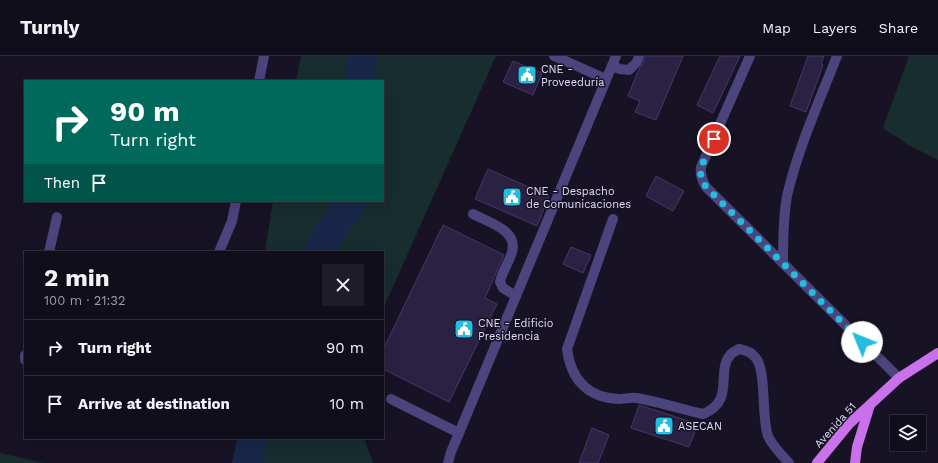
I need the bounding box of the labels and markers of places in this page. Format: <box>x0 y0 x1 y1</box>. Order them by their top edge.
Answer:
place label: CNE - Proveeduría <box>541 63 604 89</box>
public building icon: CNE - Proveeduría <box>516 64 538 86</box>
pin <box>697 122 731 156</box>
place label: CNE - Despacho de Comunicaciones <box>526 185 631 211</box>
public building icon: CNE - Despacho de Comunicaciones <box>501 186 523 208</box>
place label: CNE - Edificio Presidencia <box>478 317 553 343</box>
public building icon: CNE - Edificio Presidencia <box>453 318 475 340</box>
public building icon: ASECAN <box>653 415 675 437</box>
place label: ASECAN <box>678 420 722 433</box>

